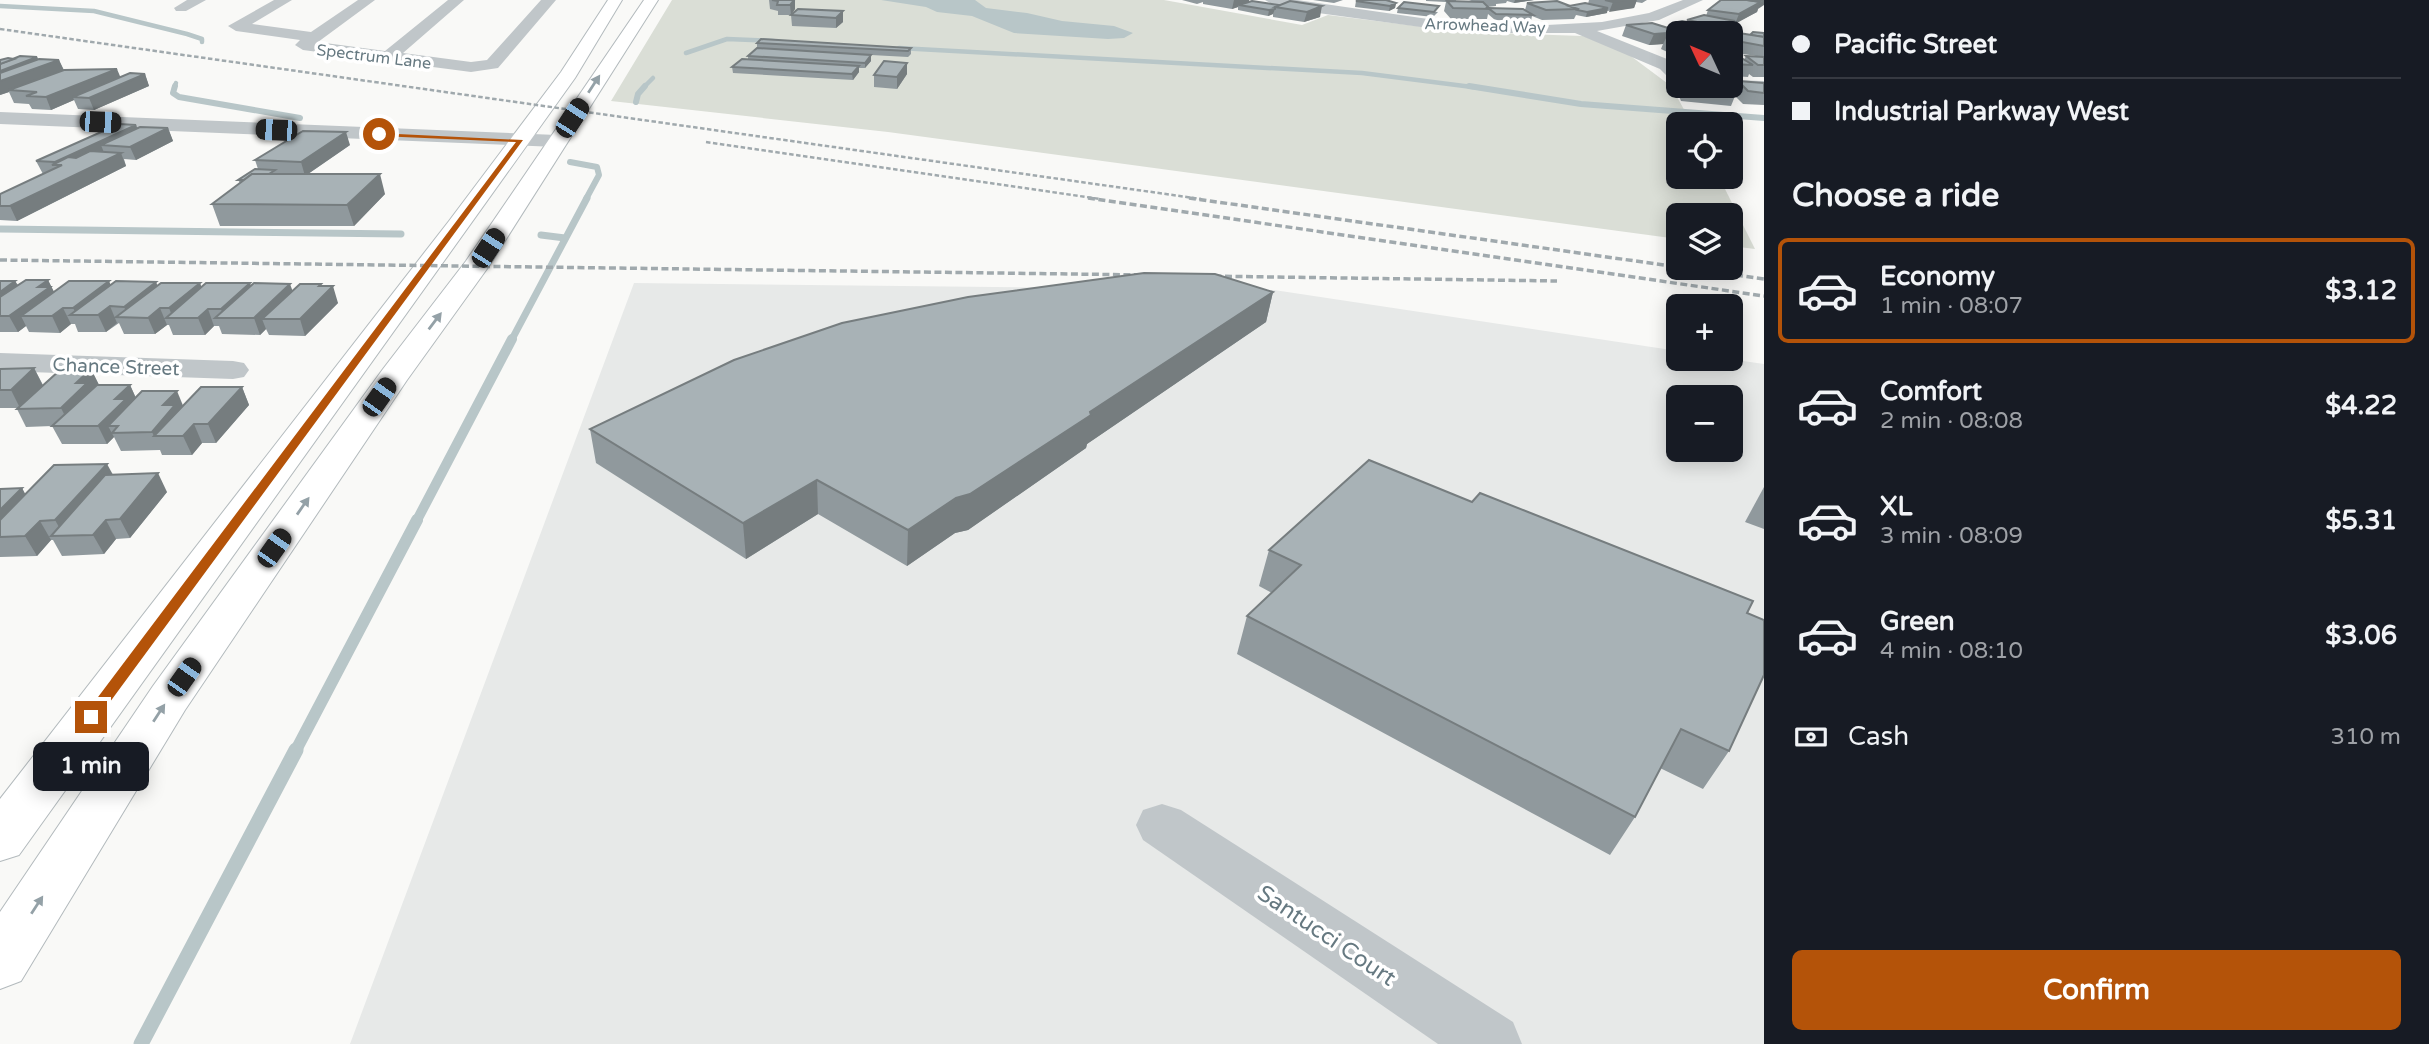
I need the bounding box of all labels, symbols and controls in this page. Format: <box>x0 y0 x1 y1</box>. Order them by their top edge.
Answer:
street label: Arrowhead Way <box>1424 14 1546 38</box>
north arrow <box>1666 21 1743 98</box>
map controls <box>1666 21 1743 462</box>
text: Pacific Street <box>1834 29 1997 60</box>
street label: Spectrum Lane <box>315 40 432 74</box>
one-way arrow <box>587 75 601 93</box>
car <box>552 95 593 141</box>
text: Industrial Parkway West <box>1834 96 2129 127</box>
car <box>79 111 122 133</box>
button: locate <box>1666 112 1743 189</box>
route start <box>363 118 395 150</box>
car <box>255 119 298 141</box>
text: Choose a ride <box>1792 177 1999 215</box>
button: layers <box>1666 203 1743 280</box>
car <box>468 225 509 271</box>
icon: car <box>1796 259 1859 322</box>
text: Economy <box>1880 261 1995 292</box>
text: $3.12 <box>2325 275 2397 306</box>
text: 1 min · 08:07 <box>1880 292 2023 320</box>
button: + <box>1666 294 1743 371</box>
one-way arrow <box>428 311 442 330</box>
street label: Chance Street <box>52 354 180 380</box>
car <box>359 374 400 420</box>
icon: car <box>1796 374 1859 437</box>
text: Comfort <box>1880 376 1982 407</box>
button: − <box>1666 385 1743 462</box>
text: $4.22 <box>2325 390 2397 421</box>
text: 2 min · 08:08 <box>1880 407 2023 435</box>
icon: car <box>1796 489 1859 552</box>
text: XL <box>1880 491 1912 522</box>
one-way arrow <box>296 497 310 515</box>
text: $5.31 <box>2325 505 2397 536</box>
text: 3 min · 08:09 <box>1880 522 2023 550</box>
car <box>254 525 295 571</box>
icon: car <box>1796 604 1859 667</box>
text: Green <box>1880 606 1955 637</box>
text: $3.06 <box>2325 620 2397 651</box>
text: 4 min · 08:10 <box>1880 637 2023 665</box>
car <box>164 654 205 700</box>
route end <box>75 701 107 733</box>
one-way arrow <box>153 703 166 723</box>
icon: cash <box>1792 718 1830 756</box>
text: Cash <box>1848 721 1909 752</box>
text: 310 m <box>2331 723 2401 751</box>
callout: 1 min <box>33 742 149 790</box>
text: 1 min <box>60 752 122 780</box>
street label: Santucci Court <box>1252 879 1401 993</box>
one-way arrow <box>30 895 43 914</box>
button: Confirm <box>1792 950 2401 1030</box>

